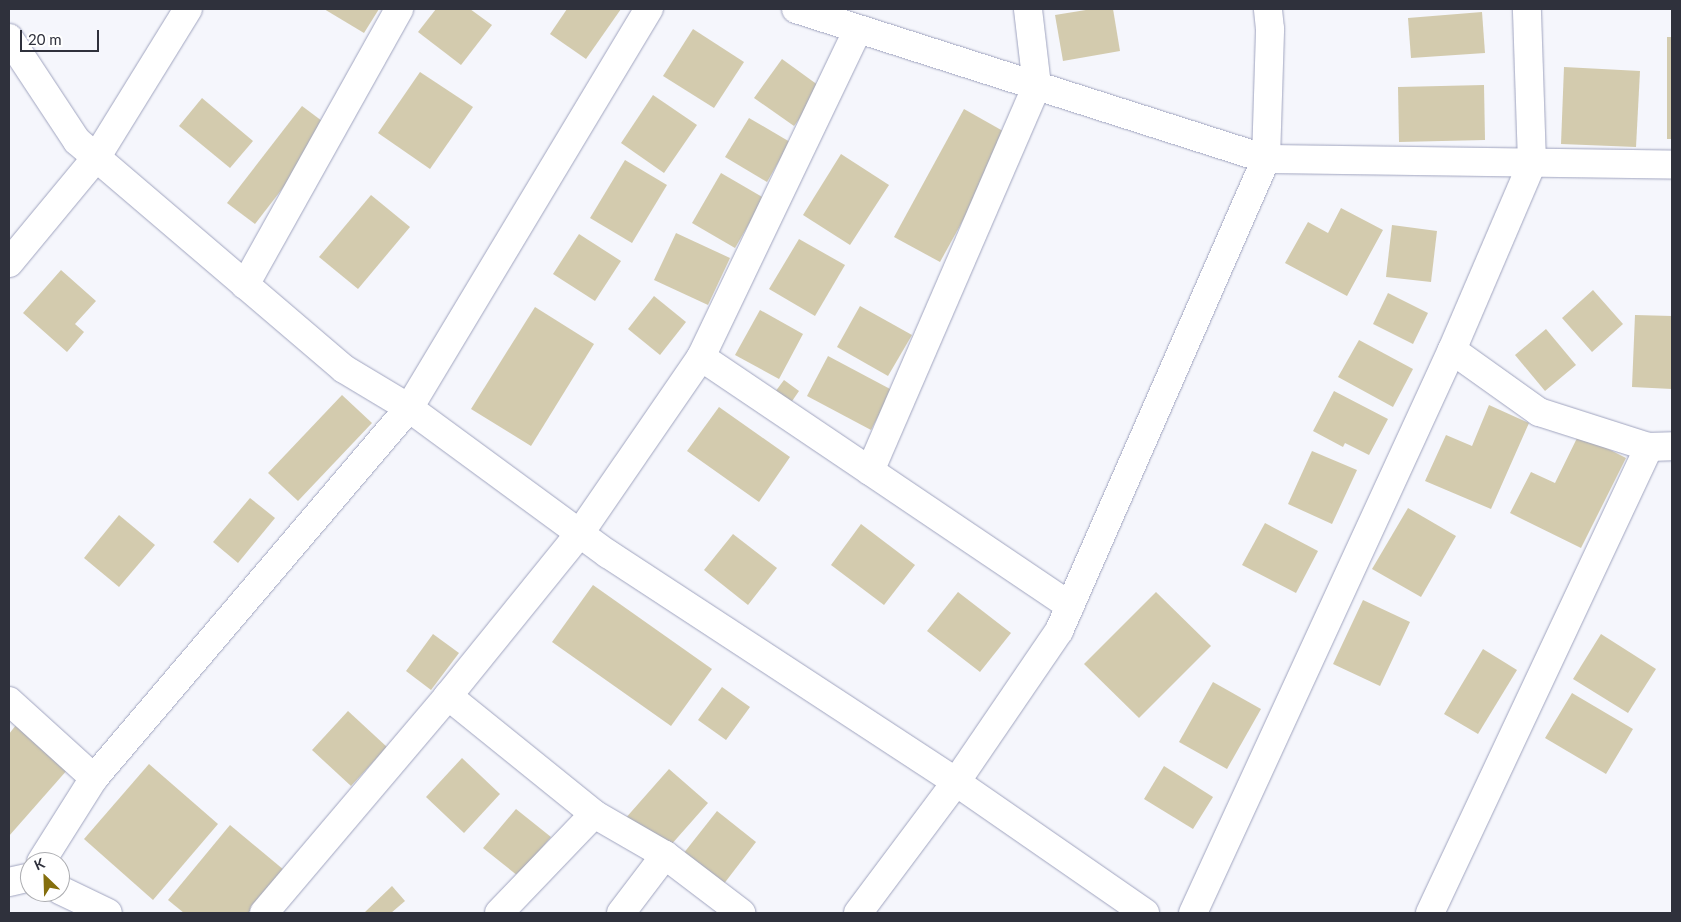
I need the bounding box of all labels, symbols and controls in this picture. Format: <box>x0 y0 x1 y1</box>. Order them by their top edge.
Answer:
scale bar <box>22 20 101 52</box>
text: 20 m <box>28 30 62 48</box>
north arrow <box>20 852 70 902</box>
text: K <box>31 854 47 873</box>

